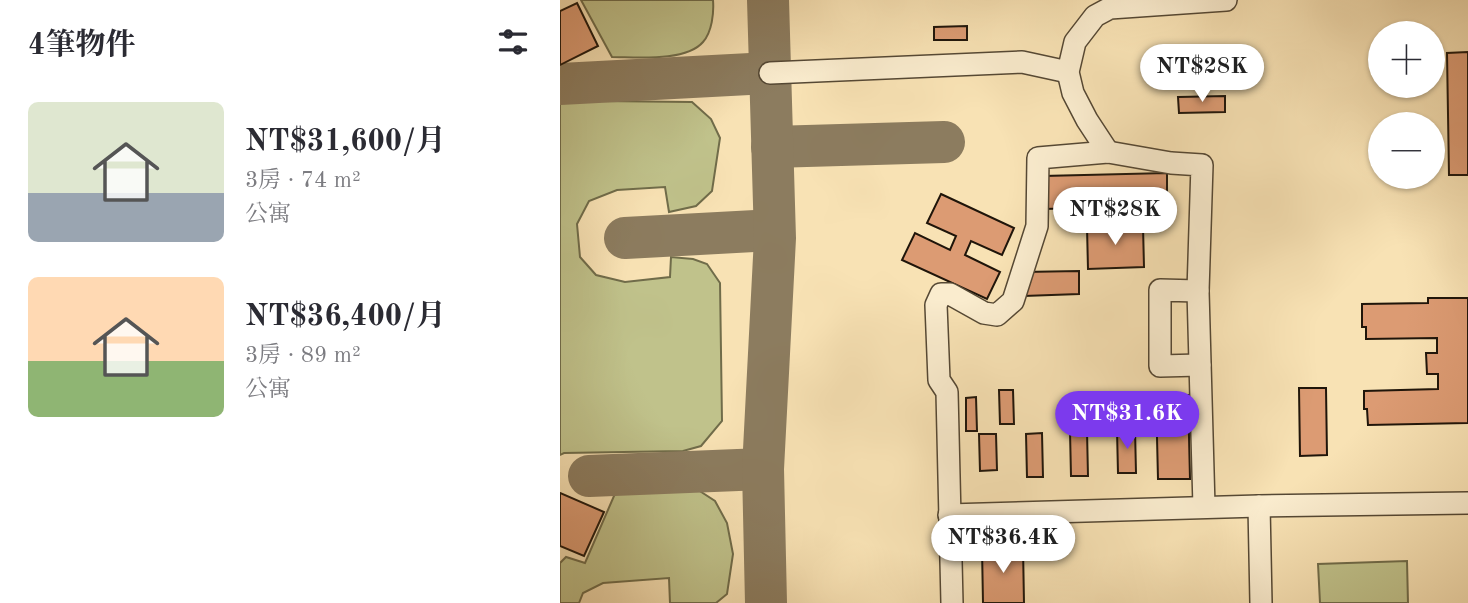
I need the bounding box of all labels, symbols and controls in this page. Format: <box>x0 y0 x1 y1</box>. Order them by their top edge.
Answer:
map controls <box>1368 21 1445 189</box>
button: + <box>1368 21 1445 98</box>
icon: filters <box>494 23 532 61</box>
text: 4筆物件 <box>28 31 135 61</box>
pin: NT$28K <box>1145 44 1259 104</box>
text: NT$28K <box>1156 55 1248 78</box>
button: − <box>1368 112 1445 189</box>
text: NT$31,600/月 <box>245 127 446 157</box>
icon: home <box>84 130 168 214</box>
text: 3房 · 74 m² <box>245 169 361 192</box>
pin: NT$28K <box>1058 188 1172 247</box>
text: NT$28K <box>1069 198 1161 221</box>
text: 公寓 <box>245 203 291 226</box>
text: NT$36,400/月 <box>245 302 446 332</box>
icon: home <box>84 305 168 389</box>
text: 3房 · 89 m² <box>245 344 361 367</box>
text: 公寓 <box>245 378 291 401</box>
pin: NT$31.6K <box>1055 392 1199 451</box>
text: NT$31.6K <box>1071 402 1183 425</box>
pin: NT$36.4K <box>931 516 1075 575</box>
text: NT$36.4K <box>947 526 1059 549</box>

